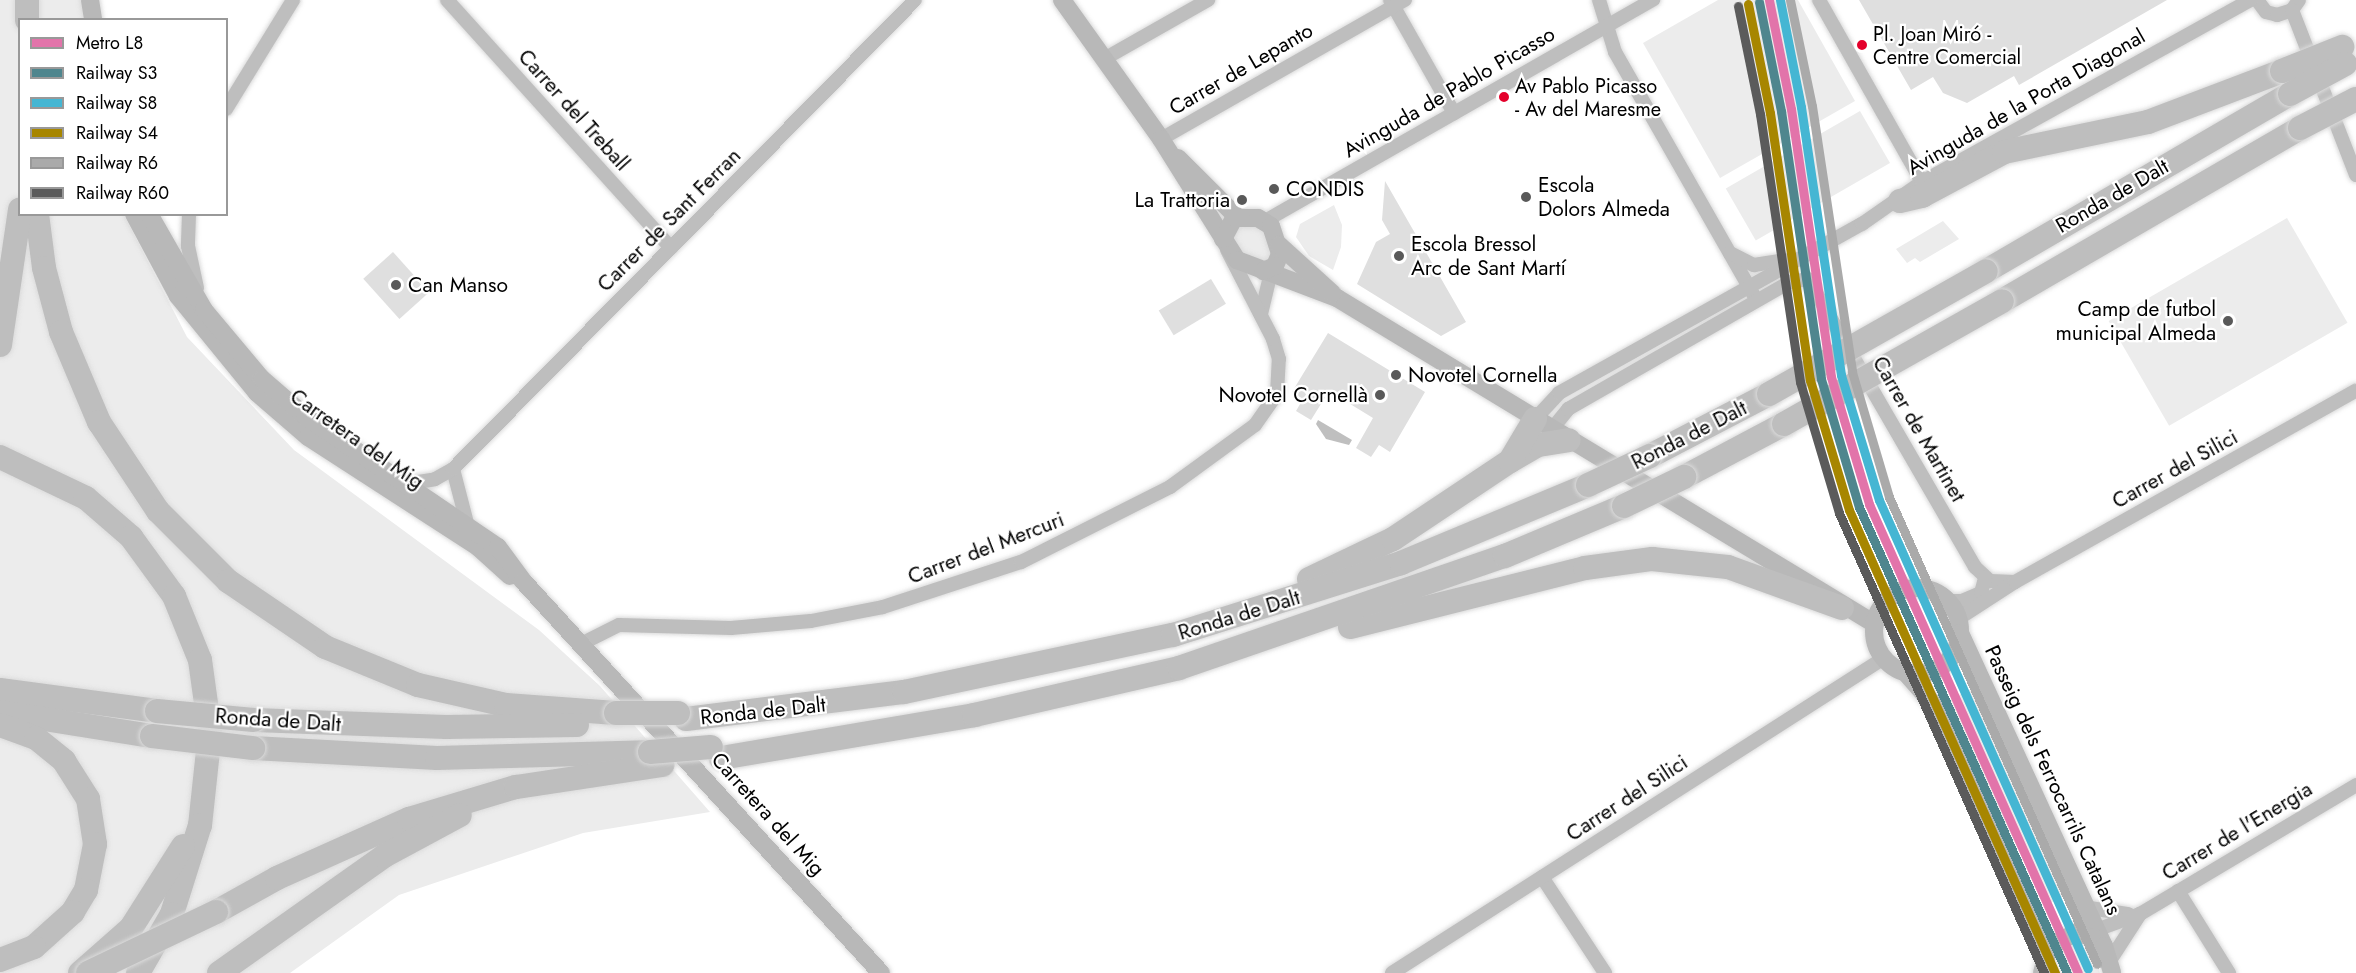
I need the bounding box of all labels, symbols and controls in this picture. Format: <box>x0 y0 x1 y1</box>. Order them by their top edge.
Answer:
legend <box>18 18 228 216</box>
street label: Carrer de Lepanto <box>1165 18 1317 120</box>
street label: Avinguda de Pablo Picasso <box>1339 21 1559 163</box>
place label: Pl. Joan Miró - Centre Comercial <box>1873 22 2021 69</box>
street label: Avinguda de la Porta Diagonal <box>1903 23 2149 181</box>
text: Metro L8 <box>76 30 143 56</box>
marker: Pl. Joan Miró - Centre Comercial <box>1856 39 1868 51</box>
street label: Carrer del Treball <box>513 44 635 176</box>
text: Railway S3 <box>76 60 157 86</box>
place label: Av Pablo Picasso - Av del Maresme <box>1515 74 1661 121</box>
text: Railway S8 <box>76 90 157 116</box>
marker: Av Pablo Picasso - Av del Maresme <box>1498 91 1510 103</box>
text: Railway S4 <box>76 120 158 146</box>
street label: Carrer de Sant Ferran <box>592 143 746 297</box>
text: Railway R6 <box>76 150 158 176</box>
street label: Ronda de Dalt <box>2051 154 2173 238</box>
place label: Escola Dolors Almeda <box>1538 172 1670 222</box>
place label: CONDIS <box>1286 176 1364 202</box>
text: Railway R60 <box>76 180 169 206</box>
marker: CONDIS <box>1267 182 1281 196</box>
place label: La Trattoria <box>1134 187 1230 213</box>
marker: Escola Dolors Almeda <box>1519 190 1533 204</box>
marker: La Trattoria <box>1235 193 1249 207</box>
place label: Escola Bressol Arc de Sant Martí <box>1411 231 1566 281</box>
marker: Escola Bressol Arc de Sant Martí <box>1392 249 1406 263</box>
place label: Can Manso <box>408 272 508 298</box>
marker: Can Manso <box>389 278 403 292</box>
place label: Camp de futbol municipal Almeda <box>2055 296 2216 346</box>
marker: Camp de futbol municipal Almeda <box>2221 314 2235 328</box>
street label: Carrer de Martinet <box>1867 352 1971 506</box>
place label: Novotel Cornella <box>1408 362 1557 388</box>
marker: Novotel Cornella <box>1389 368 1403 382</box>
place label: Novotel Cornellà <box>1218 382 1368 408</box>
street label: Carretera del Mig <box>285 384 429 494</box>
marker: Novotel Cornellà <box>1373 388 1387 402</box>
street label: Ronda de Dalt <box>1627 395 1751 475</box>
street label: Carrer del Silici <box>2108 424 2242 514</box>
street label: Carrer del Mercuri <box>904 507 1068 589</box>
street label: Ronda de Dalt <box>1175 585 1303 645</box>
street label: Passeig dels Ferrocarrils Catalans <box>1979 641 2127 919</box>
street label: Ronda de Dalt <box>699 692 827 730</box>
street label: Ronda de Dalt <box>214 703 342 737</box>
street label: Carretera del Mig <box>706 747 830 881</box>
street label: Carrer del Silici <box>1562 749 1692 847</box>
street label: Carrer de l'Energia <box>2157 776 2317 886</box>

